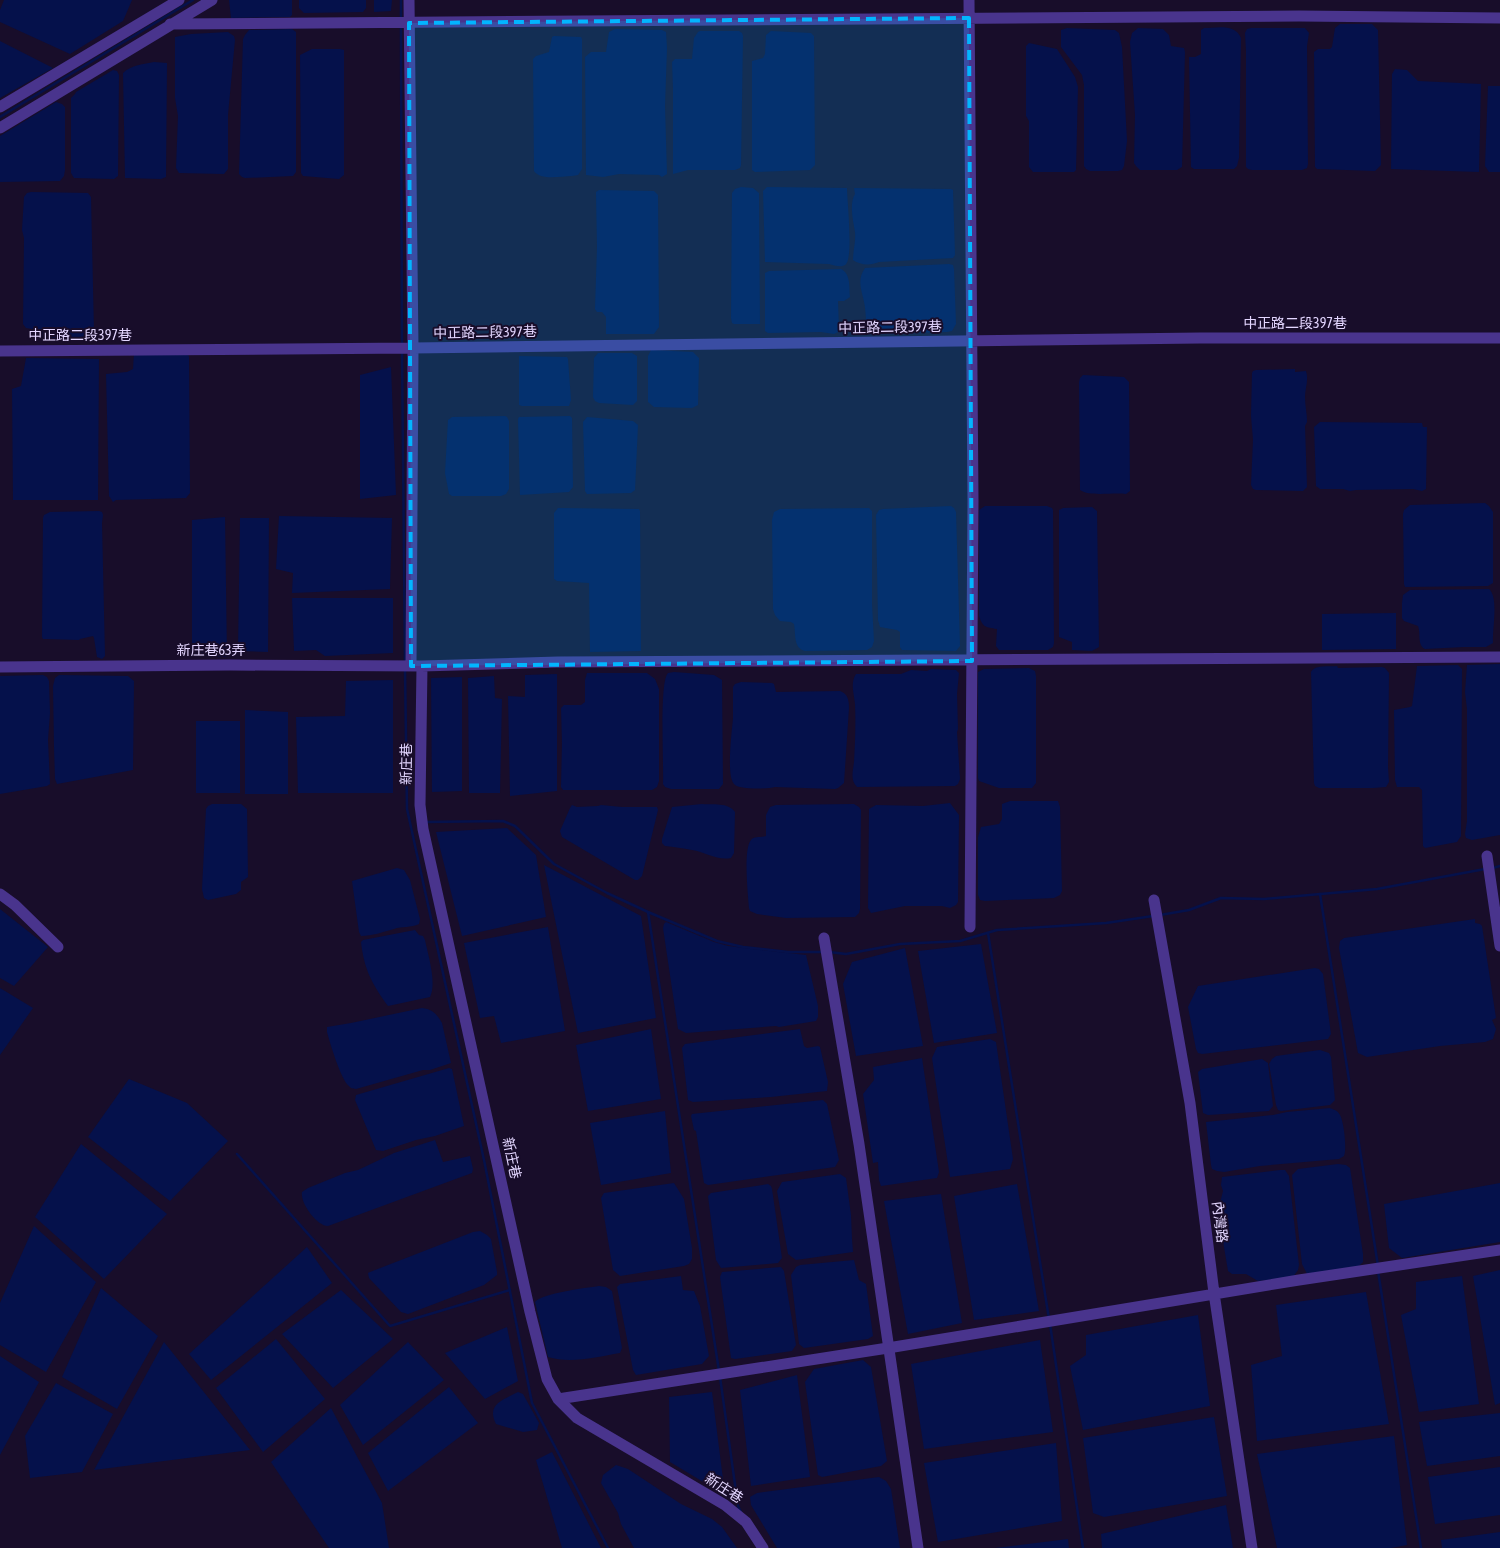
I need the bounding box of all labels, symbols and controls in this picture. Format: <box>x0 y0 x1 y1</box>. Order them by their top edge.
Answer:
street label: 中正路二段397巷 <box>1243 315 1347 331</box>
street label: 中正路二段397巷 <box>838 318 942 336</box>
street label: 中正路二段397巷 <box>433 323 537 341</box>
street label: 中正路二段397巷 <box>28 327 132 343</box>
street label: 新庄巷63弄 <box>176 642 246 658</box>
street label: 新庄巷 <box>398 743 414 785</box>
street label: 新庄巷 <box>500 1136 524 1180</box>
street label: 內灣路 <box>1210 1200 1230 1244</box>
street label: 新庄巷 <box>702 1470 746 1506</box>

